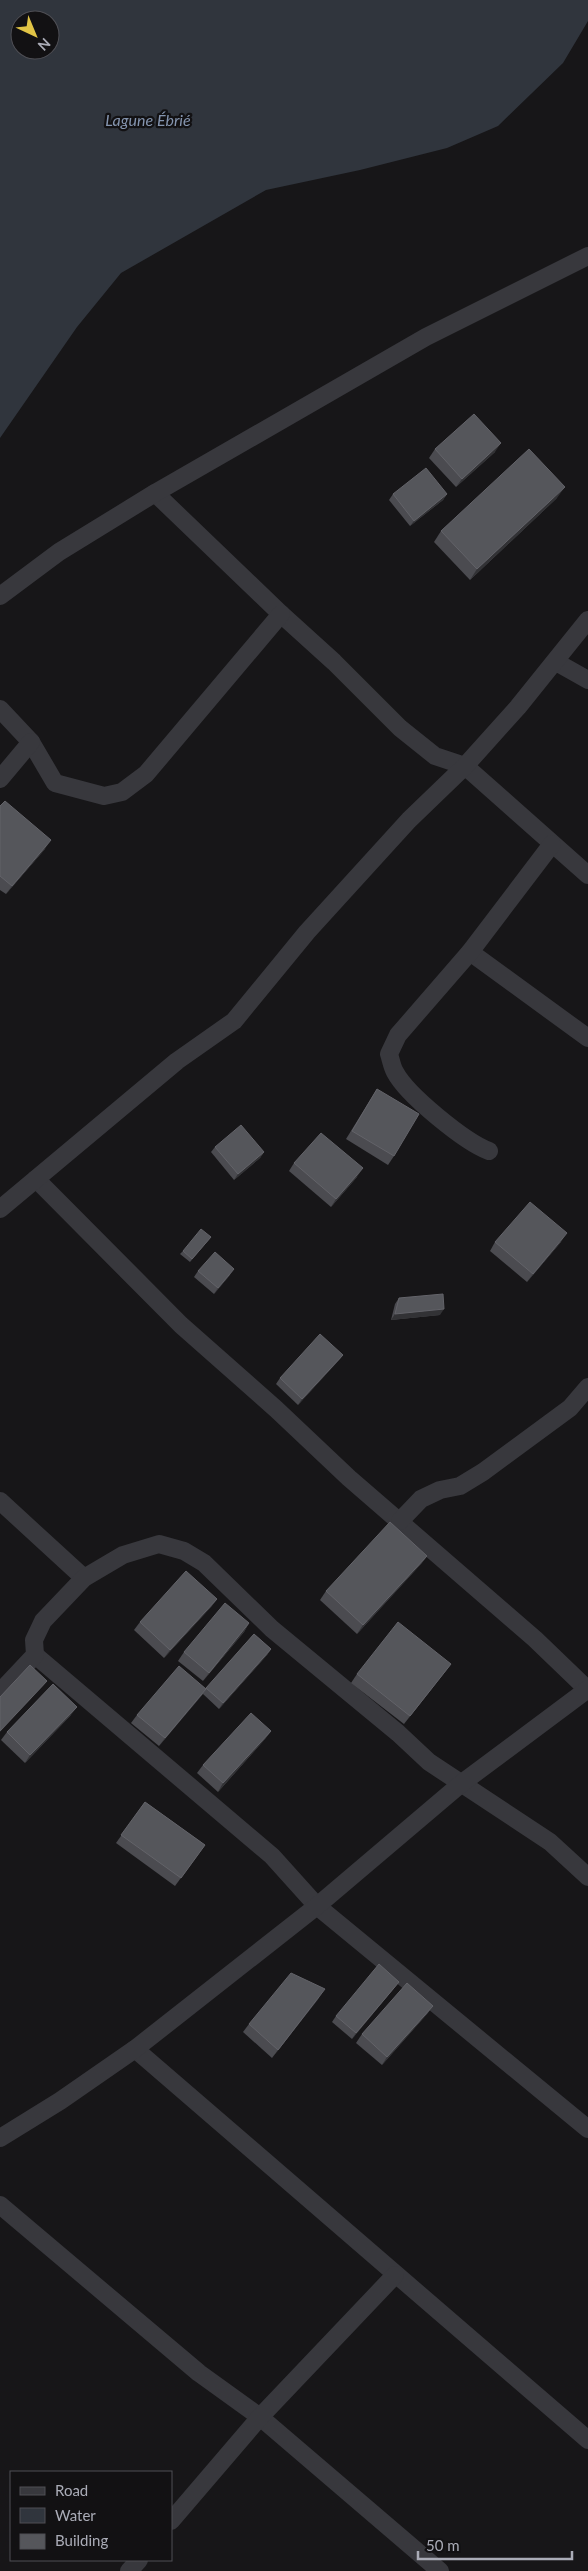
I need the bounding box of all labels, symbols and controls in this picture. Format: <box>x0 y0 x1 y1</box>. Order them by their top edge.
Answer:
north arrow <box>10 10 60 60</box>
text: N <box>35 35 54 55</box>
water label: Lagune Ébrié <box>105 110 191 129</box>
legend <box>10 2471 172 2561</box>
text: Road <box>55 2481 88 2499</box>
text: Water <box>55 2506 96 2524</box>
scale bar <box>418 2528 572 2560</box>
text: Building <box>55 2531 108 2549</box>
text: 50 m <box>426 2536 460 2554</box>

